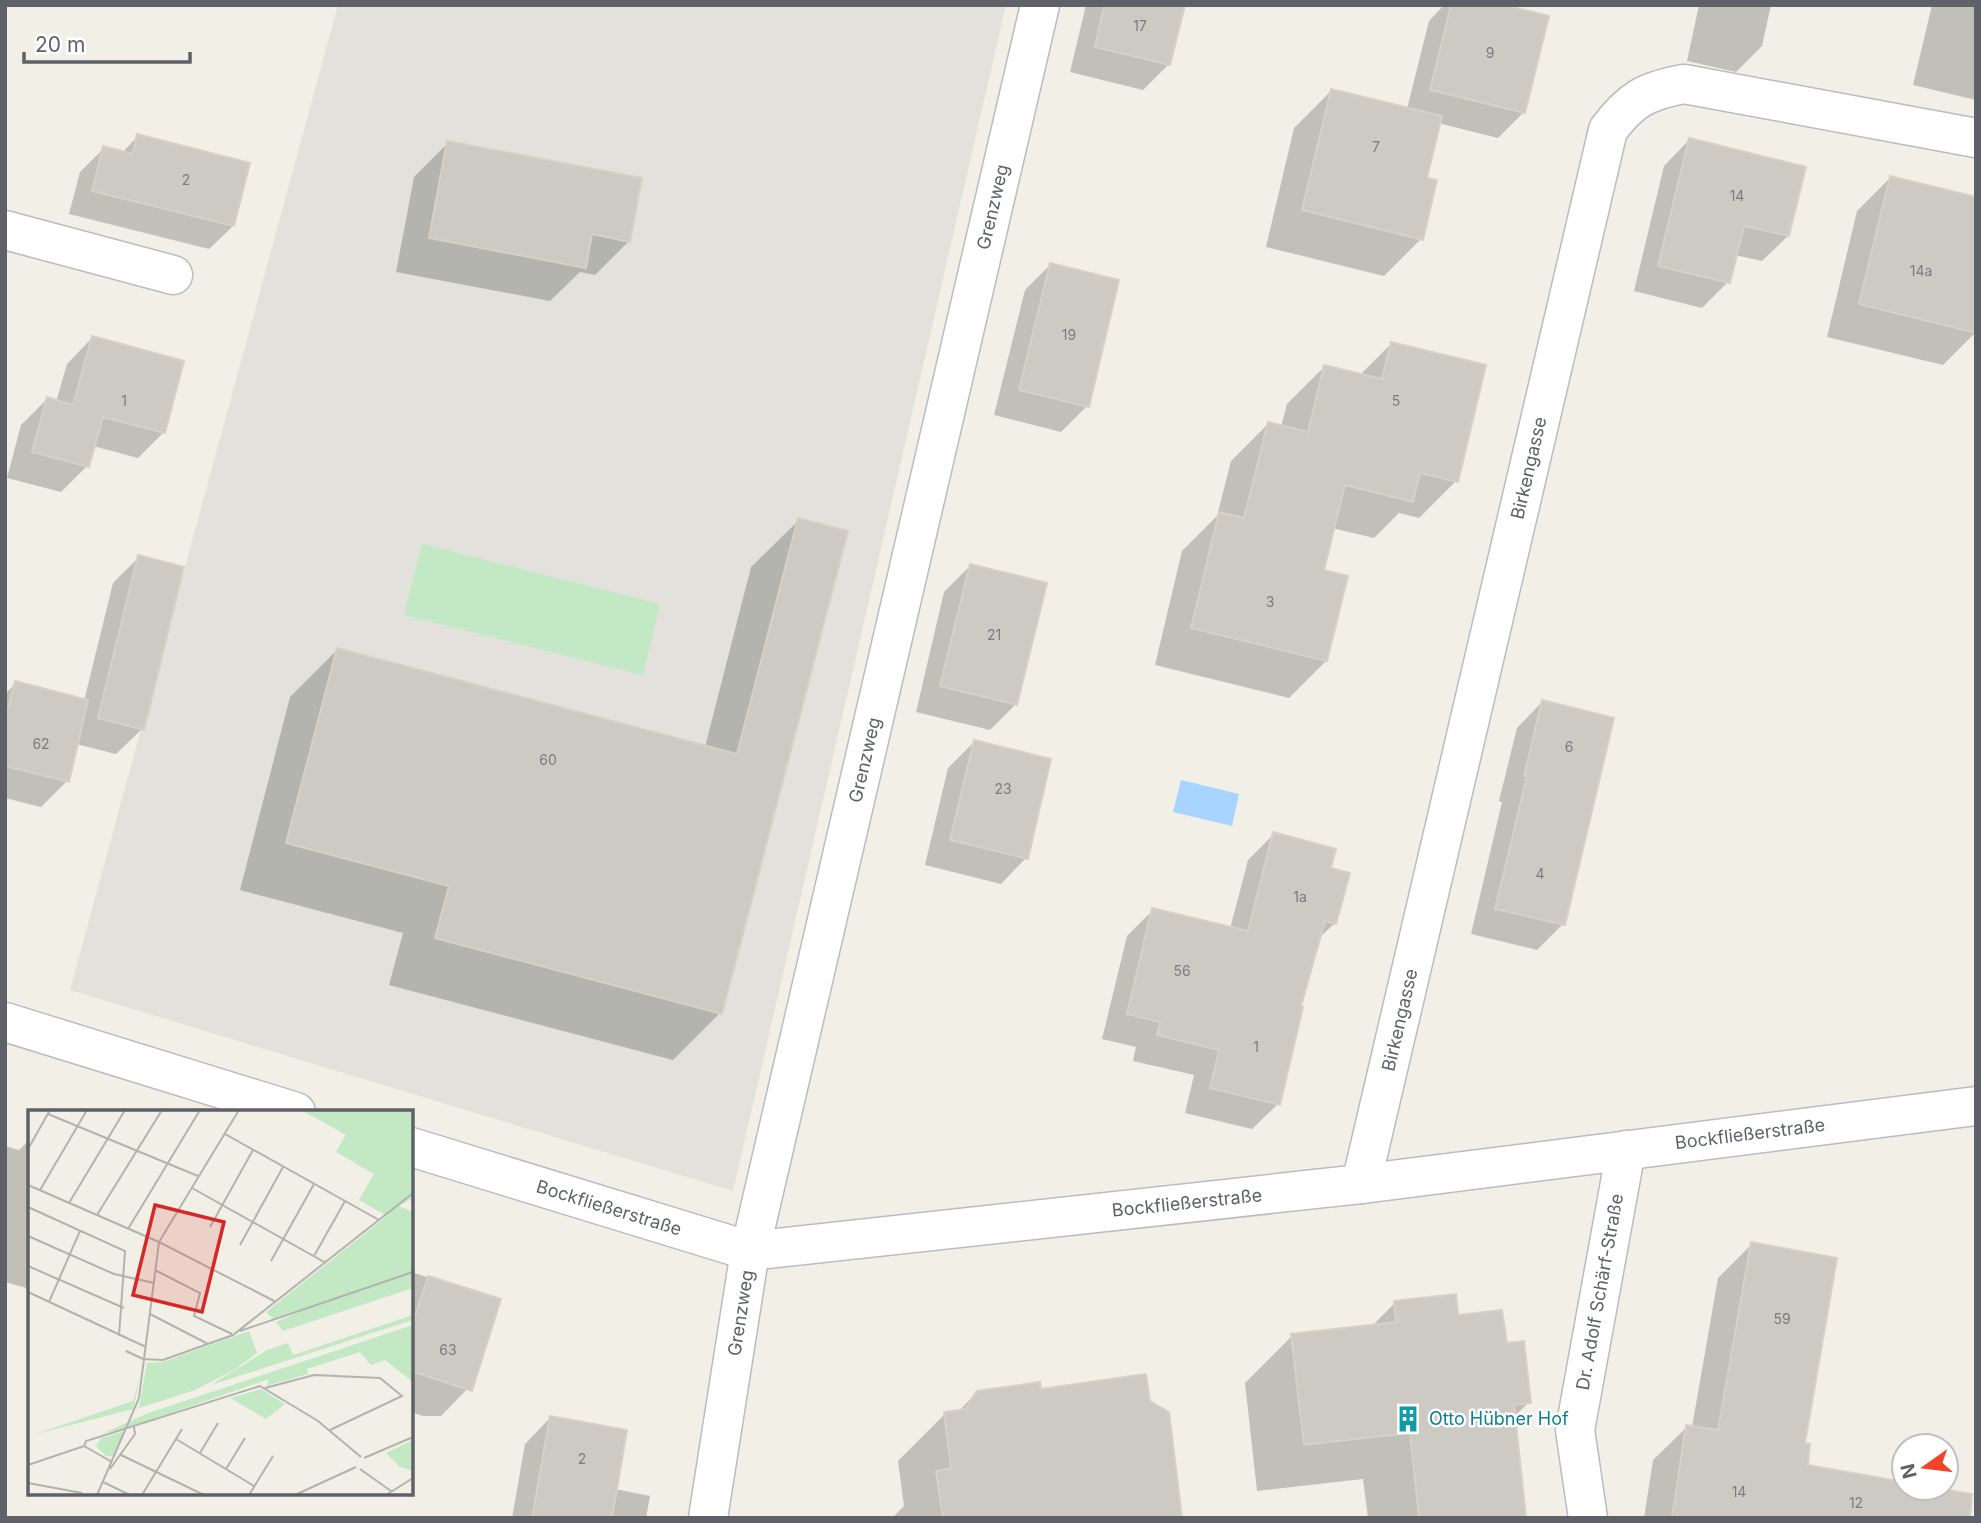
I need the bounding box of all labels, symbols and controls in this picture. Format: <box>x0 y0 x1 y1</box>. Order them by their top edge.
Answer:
house number: 17 <box>1133 17 1147 34</box>
scale bar <box>24 21 191 65</box>
text: 20 m <box>35 32 85 57</box>
house number: 9 <box>1486 44 1494 61</box>
house number: 7 <box>1372 138 1380 155</box>
street label: Grenzweg <box>973 162 1013 252</box>
house number: 2 <box>182 171 190 188</box>
house number: 14 <box>1730 187 1744 204</box>
house number: 14a <box>1910 262 1932 279</box>
house number: 19 <box>1062 326 1076 343</box>
house number: 1 <box>121 392 127 409</box>
house number: 5 <box>1392 392 1400 409</box>
street label: Birkengasse <box>1507 415 1550 521</box>
house number: 3 <box>1266 593 1274 610</box>
house number: 21 <box>987 626 1001 643</box>
street label: Grenzweg <box>845 715 885 805</box>
house number: 62 <box>32 735 50 752</box>
house number: 6 <box>1565 738 1573 755</box>
house number: 60 <box>539 751 557 768</box>
house number: 23 <box>994 780 1012 797</box>
house number: 4 <box>1535 865 1545 882</box>
house number: 1a <box>1293 888 1307 905</box>
house number: 56 <box>1173 962 1191 979</box>
street label: Birkengasse <box>1378 967 1421 1073</box>
house number: 1 <box>1253 1038 1259 1055</box>
inset map <box>28 1110 413 1495</box>
street label: Bockfließerstraße <box>1674 1114 1826 1153</box>
street label: Bockfließerstraße <box>534 1175 684 1240</box>
street label: Bockfließerstraße <box>1111 1184 1263 1221</box>
street label: Dr. Adolf Schärf-Straße <box>1572 1192 1627 1392</box>
street label: Grenzweg <box>723 1268 758 1357</box>
house number: 59 <box>1773 1310 1791 1327</box>
house number: 63 <box>439 1341 457 1358</box>
building icon: Otto Hübner Hof <box>1393 1404 1423 1434</box>
place label: Otto Hübner Hof <box>1429 1408 1569 1429</box>
north arrow <box>1890 1432 1960 1502</box>
house number: 2 <box>578 1450 586 1467</box>
text: N <box>1896 1461 1922 1481</box>
house number: 14 <box>1732 1483 1746 1500</box>
house number: 12 <box>1849 1494 1863 1511</box>

